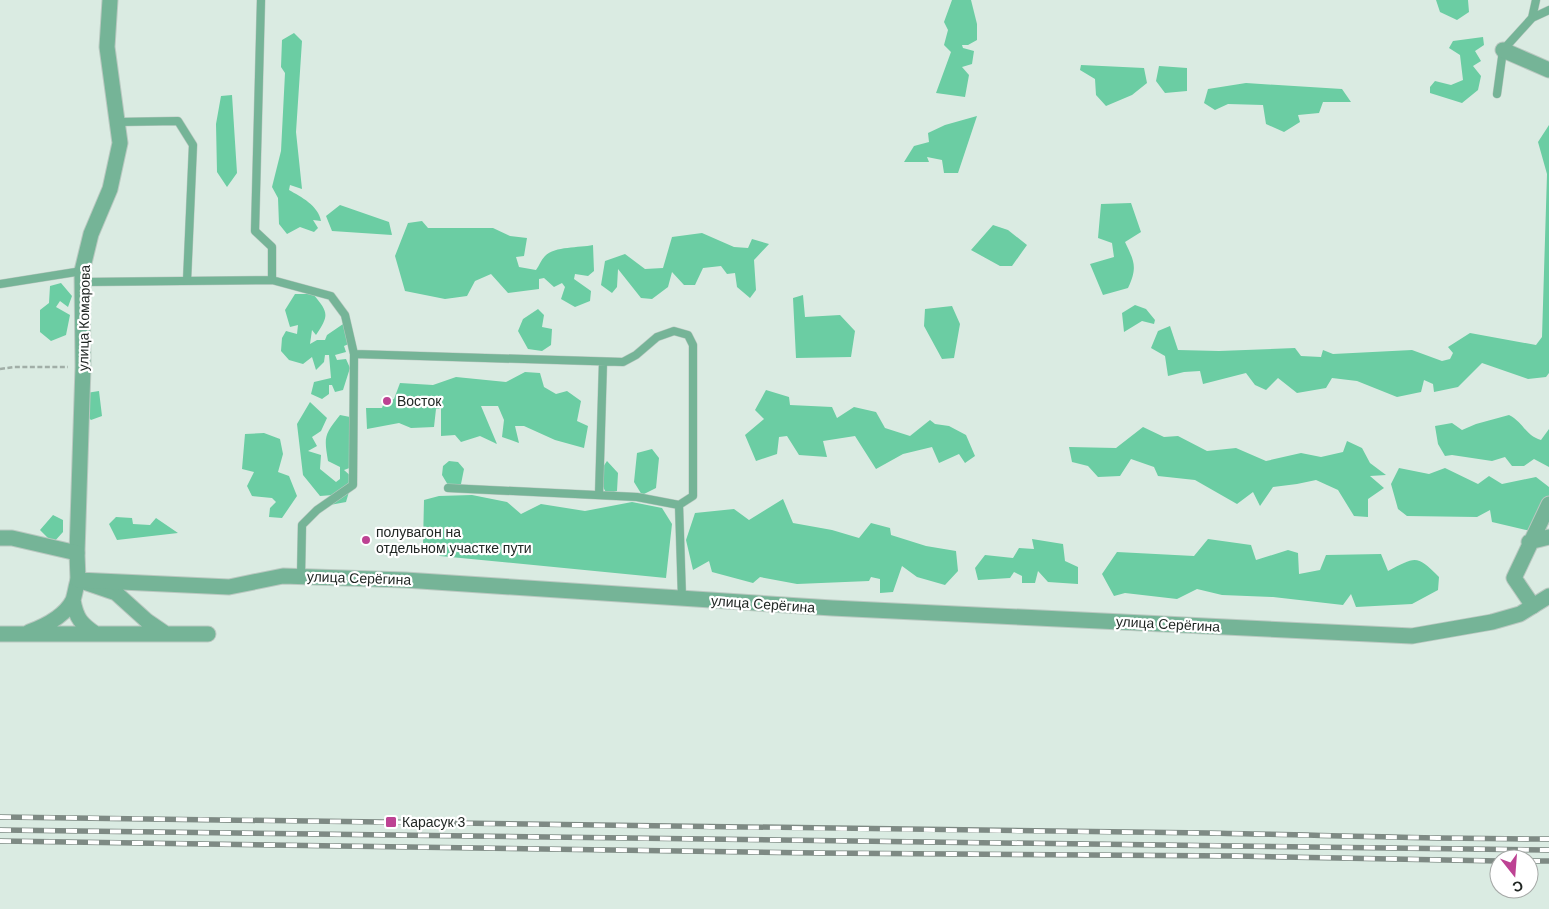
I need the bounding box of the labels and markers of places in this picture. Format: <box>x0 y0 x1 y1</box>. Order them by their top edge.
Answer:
place label: Восток <box>397 393 442 409</box>
marker: Восток <box>381 395 393 407</box>
place label: полувагон на отдельном участке пути <box>376 524 532 556</box>
marker: полувагон на отдельном участке пути <box>360 534 372 546</box>
place label: Карасук 3 <box>402 814 466 830</box>
marker: Карасук 3 <box>384 815 398 829</box>

